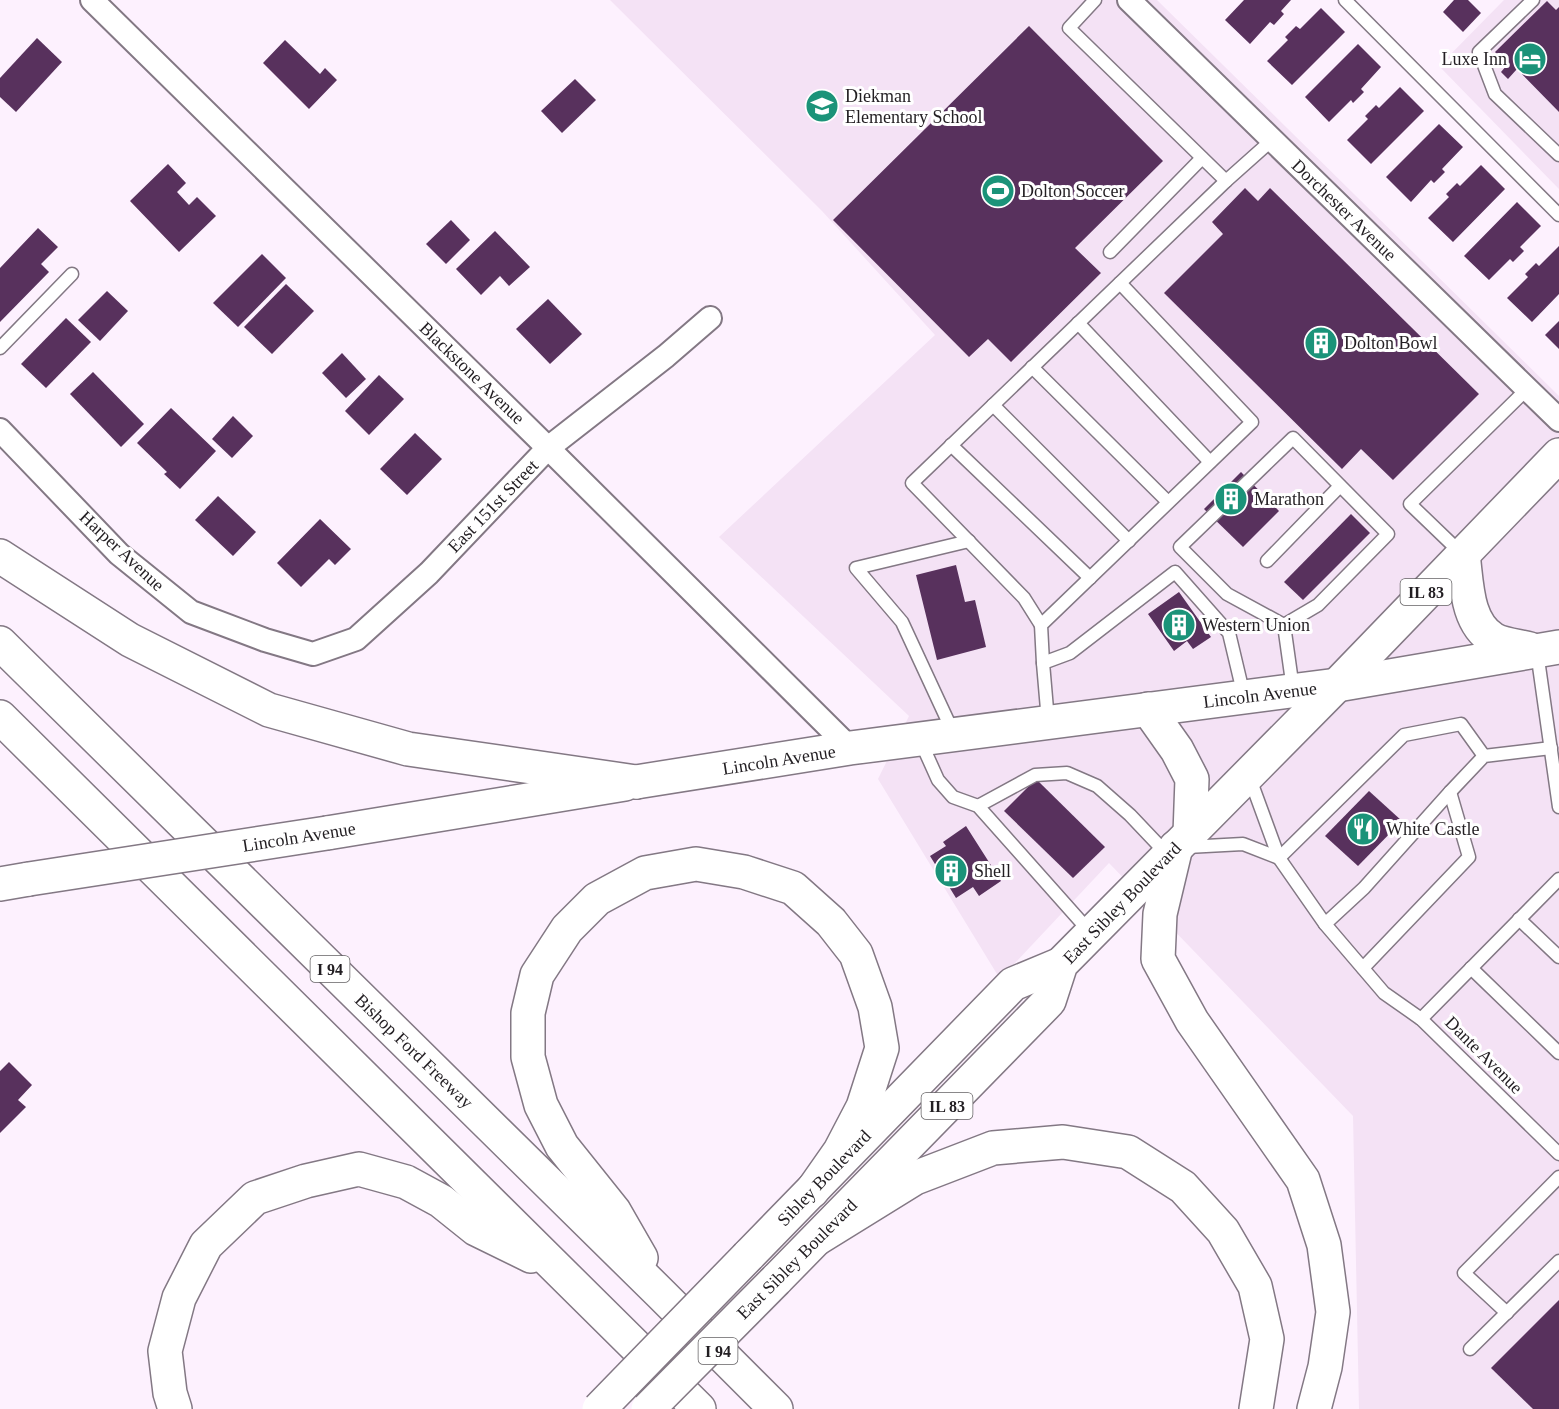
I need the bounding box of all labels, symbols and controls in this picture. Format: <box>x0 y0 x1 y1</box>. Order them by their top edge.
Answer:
hotel icon: Luxe Inn <box>1512 41 1548 77</box>
place label: Luxe Inn <box>1442 49 1507 69</box>
place label: Diekman Elementary School <box>845 86 982 127</box>
school or university icon: Diekman Elementary School <box>804 88 840 124</box>
street label: Dorchester Avenue <box>1288 155 1400 265</box>
sports icon: Dolton Soccer <box>980 173 1016 209</box>
place label: Dolton Soccer <box>1021 181 1124 201</box>
street label: Blackstone Avenue <box>415 318 529 428</box>
building icon: Dolton Bowl <box>1303 325 1339 361</box>
place label: Dolton Bowl <box>1344 333 1438 353</box>
street label: East 151st Street <box>444 456 542 556</box>
building icon: Marathon <box>1213 481 1249 517</box>
place label: Marathon <box>1254 489 1324 509</box>
street label: Harper Avenue <box>76 507 168 595</box>
road number: IL 83 <box>1400 579 1452 605</box>
building icon: Western Union <box>1161 607 1197 643</box>
place label: Western Union <box>1202 615 1310 635</box>
street label: Lincoln Avenue <box>1202 678 1318 712</box>
street label: Lincoln Avenue <box>721 741 837 779</box>
restaurant icon: White Castle <box>1345 811 1381 847</box>
street label: Lincoln Avenue <box>241 818 357 856</box>
place label: White Castle <box>1386 819 1479 839</box>
street label: East Sibley Boulevard <box>1059 838 1185 968</box>
building icon: Shell <box>933 853 969 889</box>
place label: Shell <box>974 861 1011 881</box>
road number: I 94 <box>310 956 350 982</box>
street label: Bishop Ford Freeway <box>351 990 477 1112</box>
street label: Dante Avenue <box>1441 1012 1527 1098</box>
road number: IL 83 <box>922 1093 972 1119</box>
street label: Sibley Boulevard <box>773 1126 875 1230</box>
street label: East Sibley Boulevard <box>733 1195 861 1323</box>
road number: I 94 <box>698 1338 738 1364</box>

